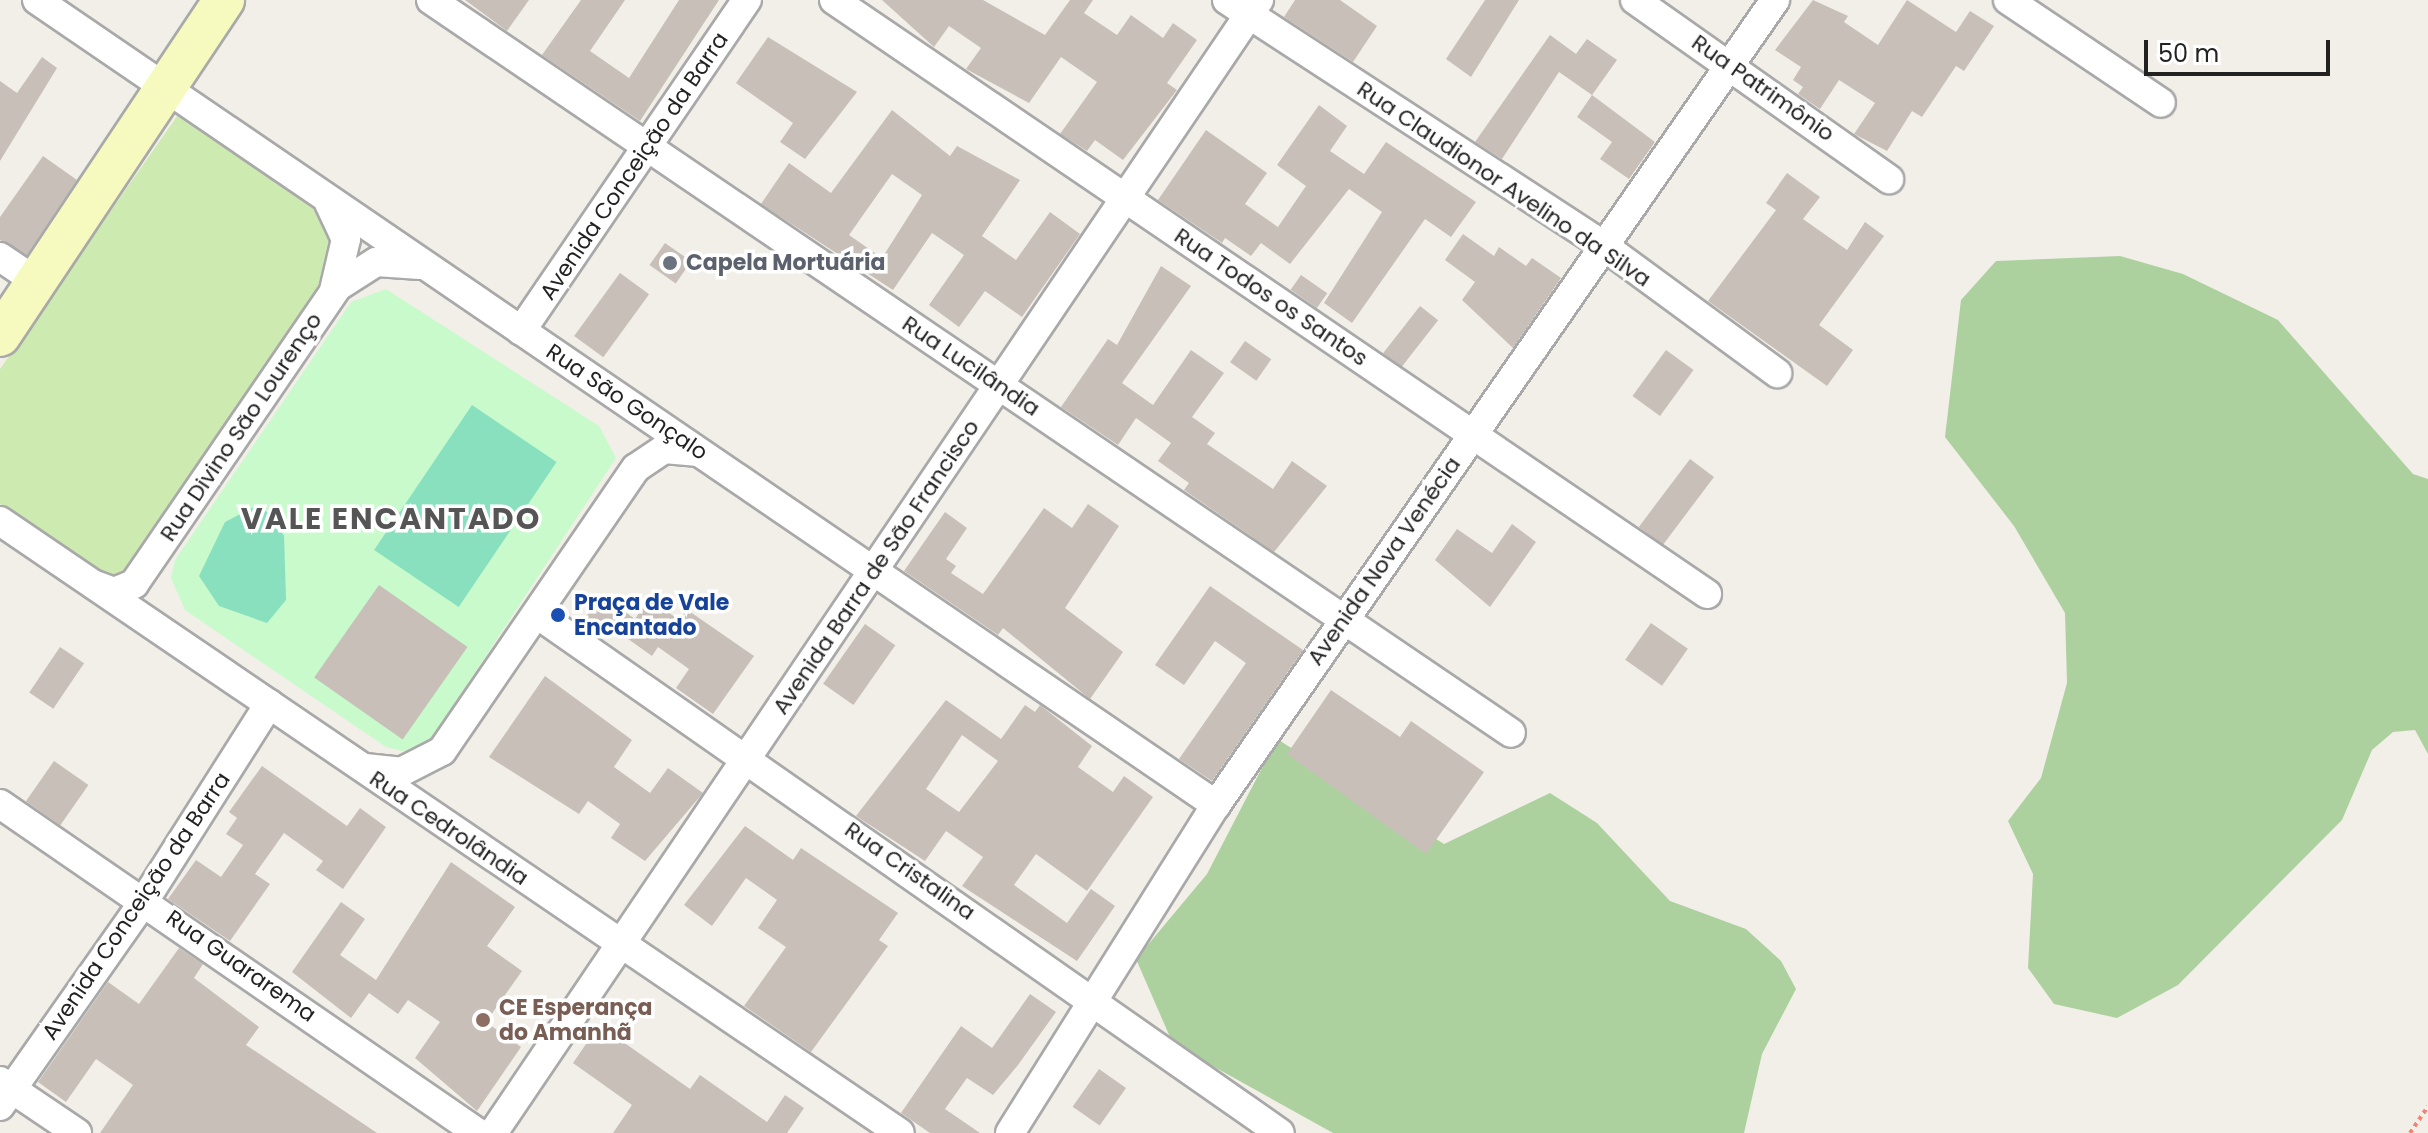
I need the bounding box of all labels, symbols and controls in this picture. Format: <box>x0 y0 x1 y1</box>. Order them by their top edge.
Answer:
scale bar <box>2148 24 2334 74</box>
street label: Avenida Conceição da Barra <box>534 27 734 305</box>
street label: Rua Patrimônio <box>1687 29 1839 147</box>
text: 50 m <box>2158 37 2219 70</box>
street label: Rua Claudionor Avelino da Silva <box>1352 76 1656 292</box>
street label: Rua Todos os Santos <box>1169 222 1373 372</box>
place label: Capela Mortuária <box>686 250 885 276</box>
marker: Capela Mortuária <box>661 254 679 272</box>
street label: Rua Divino São Lourenço <box>155 308 327 546</box>
street label: Rua Lucilândia <box>897 310 1045 422</box>
street label: Rua São Gonçalo <box>541 338 713 466</box>
street label: Avenida Barra de São Francisco <box>767 415 985 719</box>
street label: Avenida Nova Venécia <box>1302 452 1466 670</box>
district label: VALE ENCANTADO <box>241 501 541 537</box>
place label: Praça de Vale Encantado <box>574 589 729 640</box>
marker: Praça de Vale Encantado <box>549 606 567 624</box>
street label: Rua Cedrolândia <box>365 765 533 891</box>
street label: Avenida Conceição da Barra <box>36 767 236 1045</box>
street label: Rua Cristalina <box>840 816 980 926</box>
street label: Rua Guararema <box>161 905 321 1027</box>
place label: CE Esperança do Amanhã <box>499 994 652 1046</box>
marker: CE Esperança do Amanhã <box>474 1011 492 1029</box>

